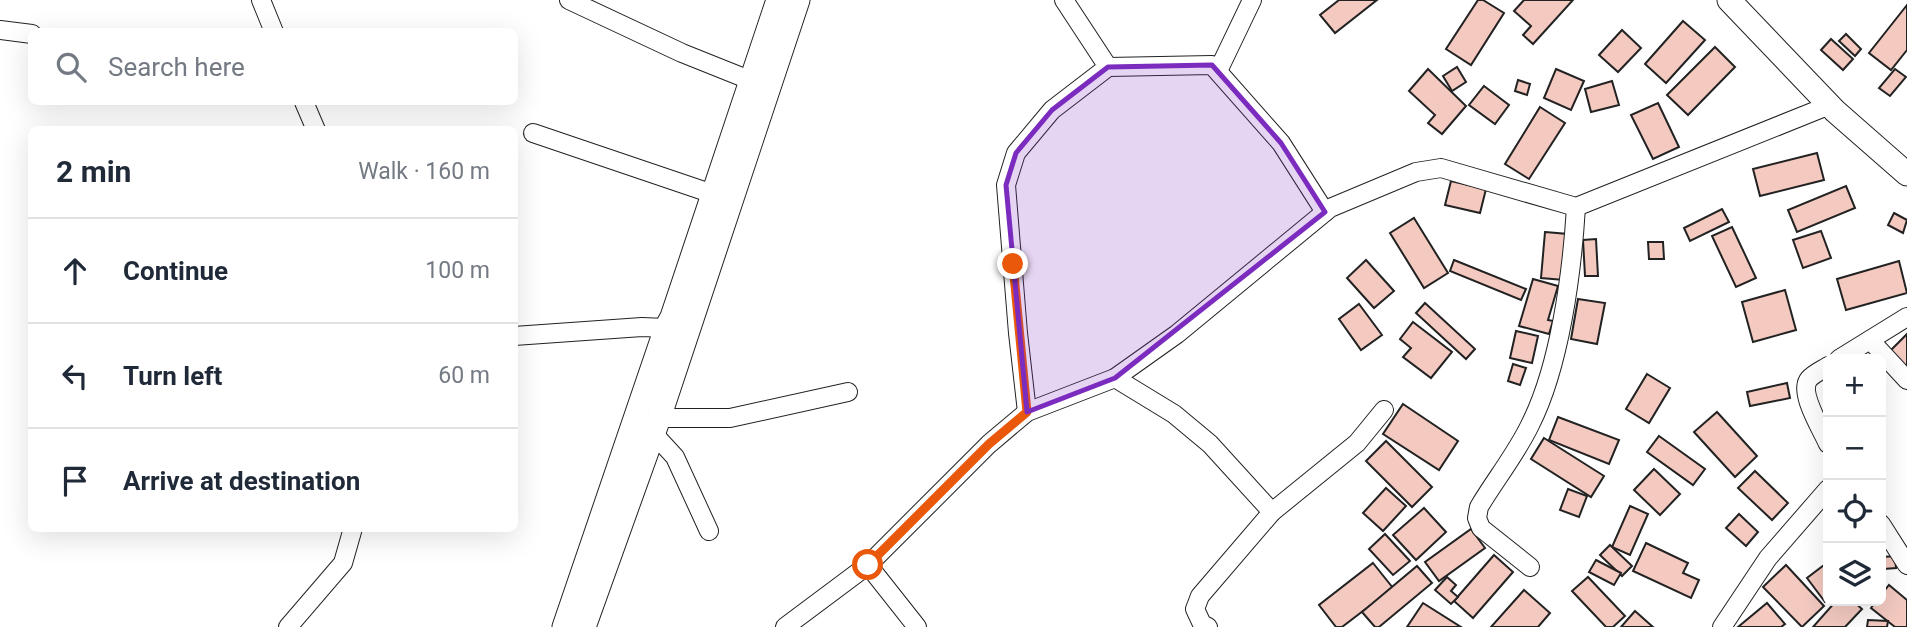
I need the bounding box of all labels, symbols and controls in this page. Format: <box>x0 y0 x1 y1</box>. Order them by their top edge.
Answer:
search box <box>28 28 518 105</box>
icon: search <box>52 48 90 86</box>
text: Search here <box>108 52 245 82</box>
text: 2 min <box>56 154 131 189</box>
text: Walk · 160 m <box>358 158 490 185</box>
route end <box>997 248 1028 279</box>
icon: ahead <box>56 252 94 290</box>
text: Continue <box>123 256 228 286</box>
text: 100 m <box>425 257 490 284</box>
map controls <box>1823 354 1886 606</box>
button: + <box>1823 354 1886 417</box>
icon: left <box>56 357 94 395</box>
text: Turn left <box>123 361 222 391</box>
text: 60 m <box>438 362 490 389</box>
button: − <box>1823 417 1886 480</box>
icon: arrive <box>56 462 94 500</box>
text: Arrive at destination <box>123 466 360 496</box>
button: locate <box>1823 480 1886 543</box>
button: layers <box>1823 543 1886 606</box>
route start <box>852 549 883 580</box>

